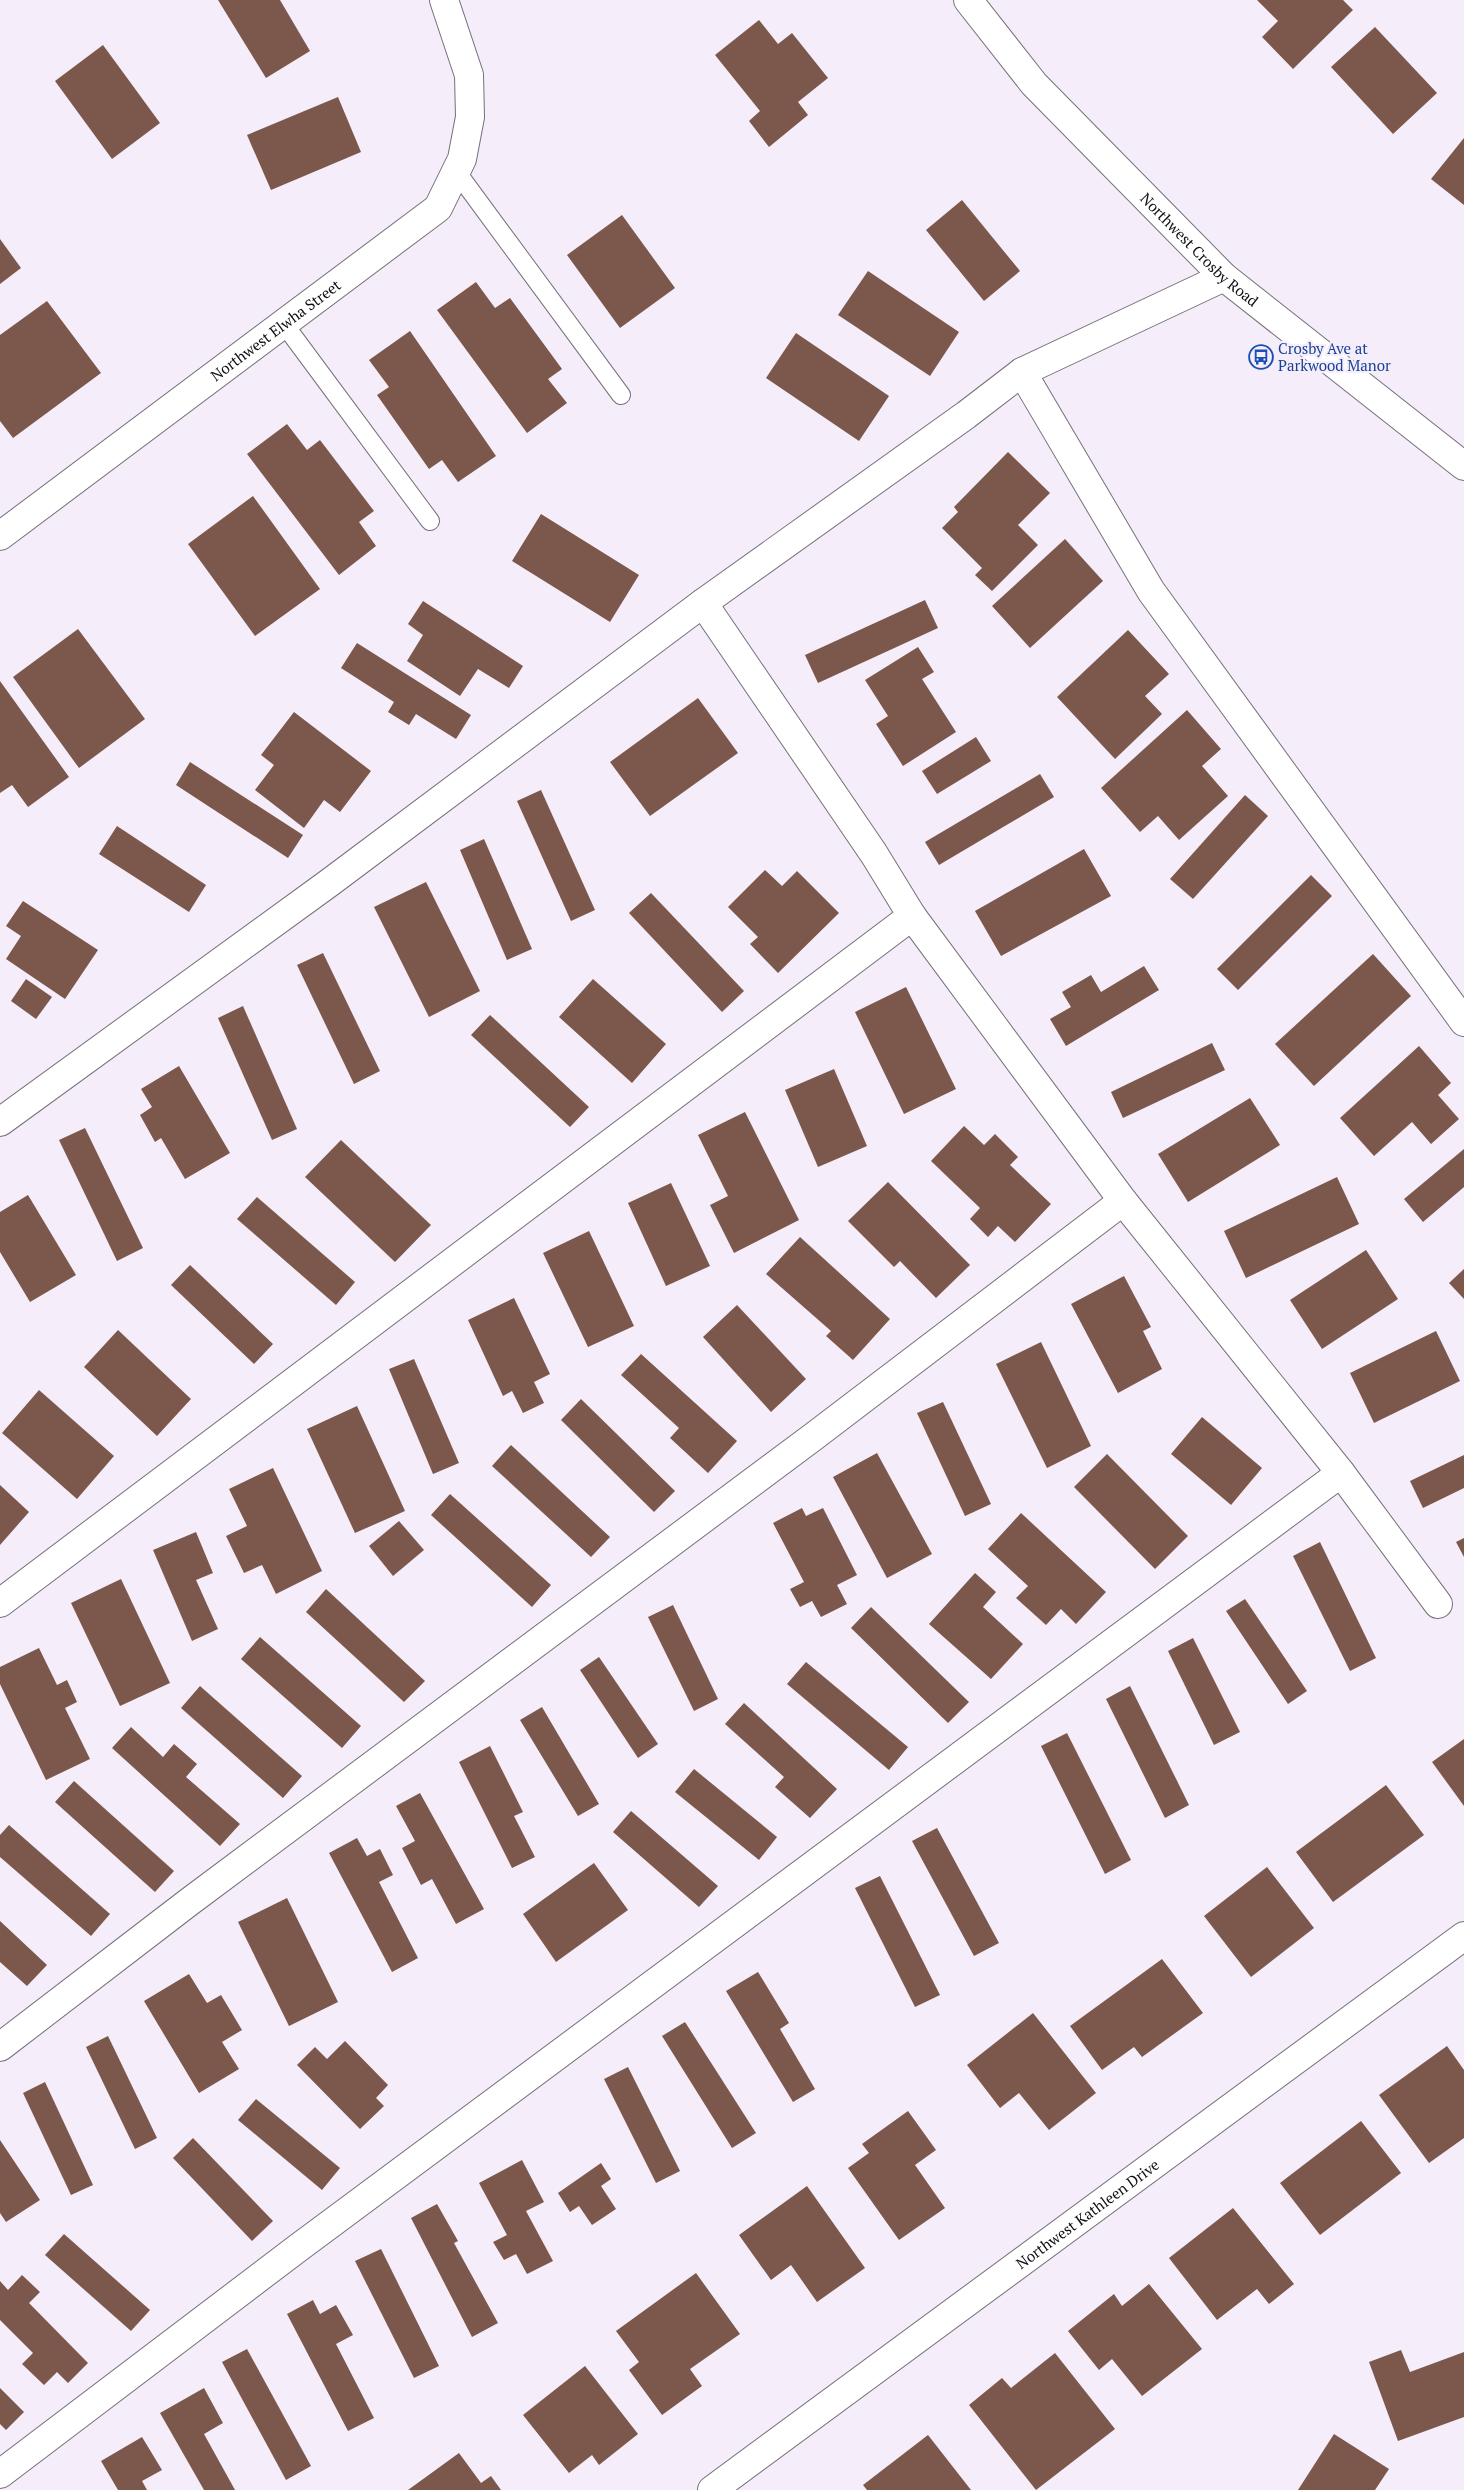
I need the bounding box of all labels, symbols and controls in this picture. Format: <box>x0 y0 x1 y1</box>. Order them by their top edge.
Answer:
street label: Northwest Crosby Road <box>1136 188 1263 311</box>
street label: Northwest Elwha Street <box>206 274 345 385</box>
place label: Crosby Ave at Parkwood Manor <box>1278 338 1391 375</box>
bus stop icon: Crosby Ave at Parkwood Manor <box>1248 344 1274 370</box>
street label: Northwest Kathleen Drive <box>1012 2154 1163 2273</box>

